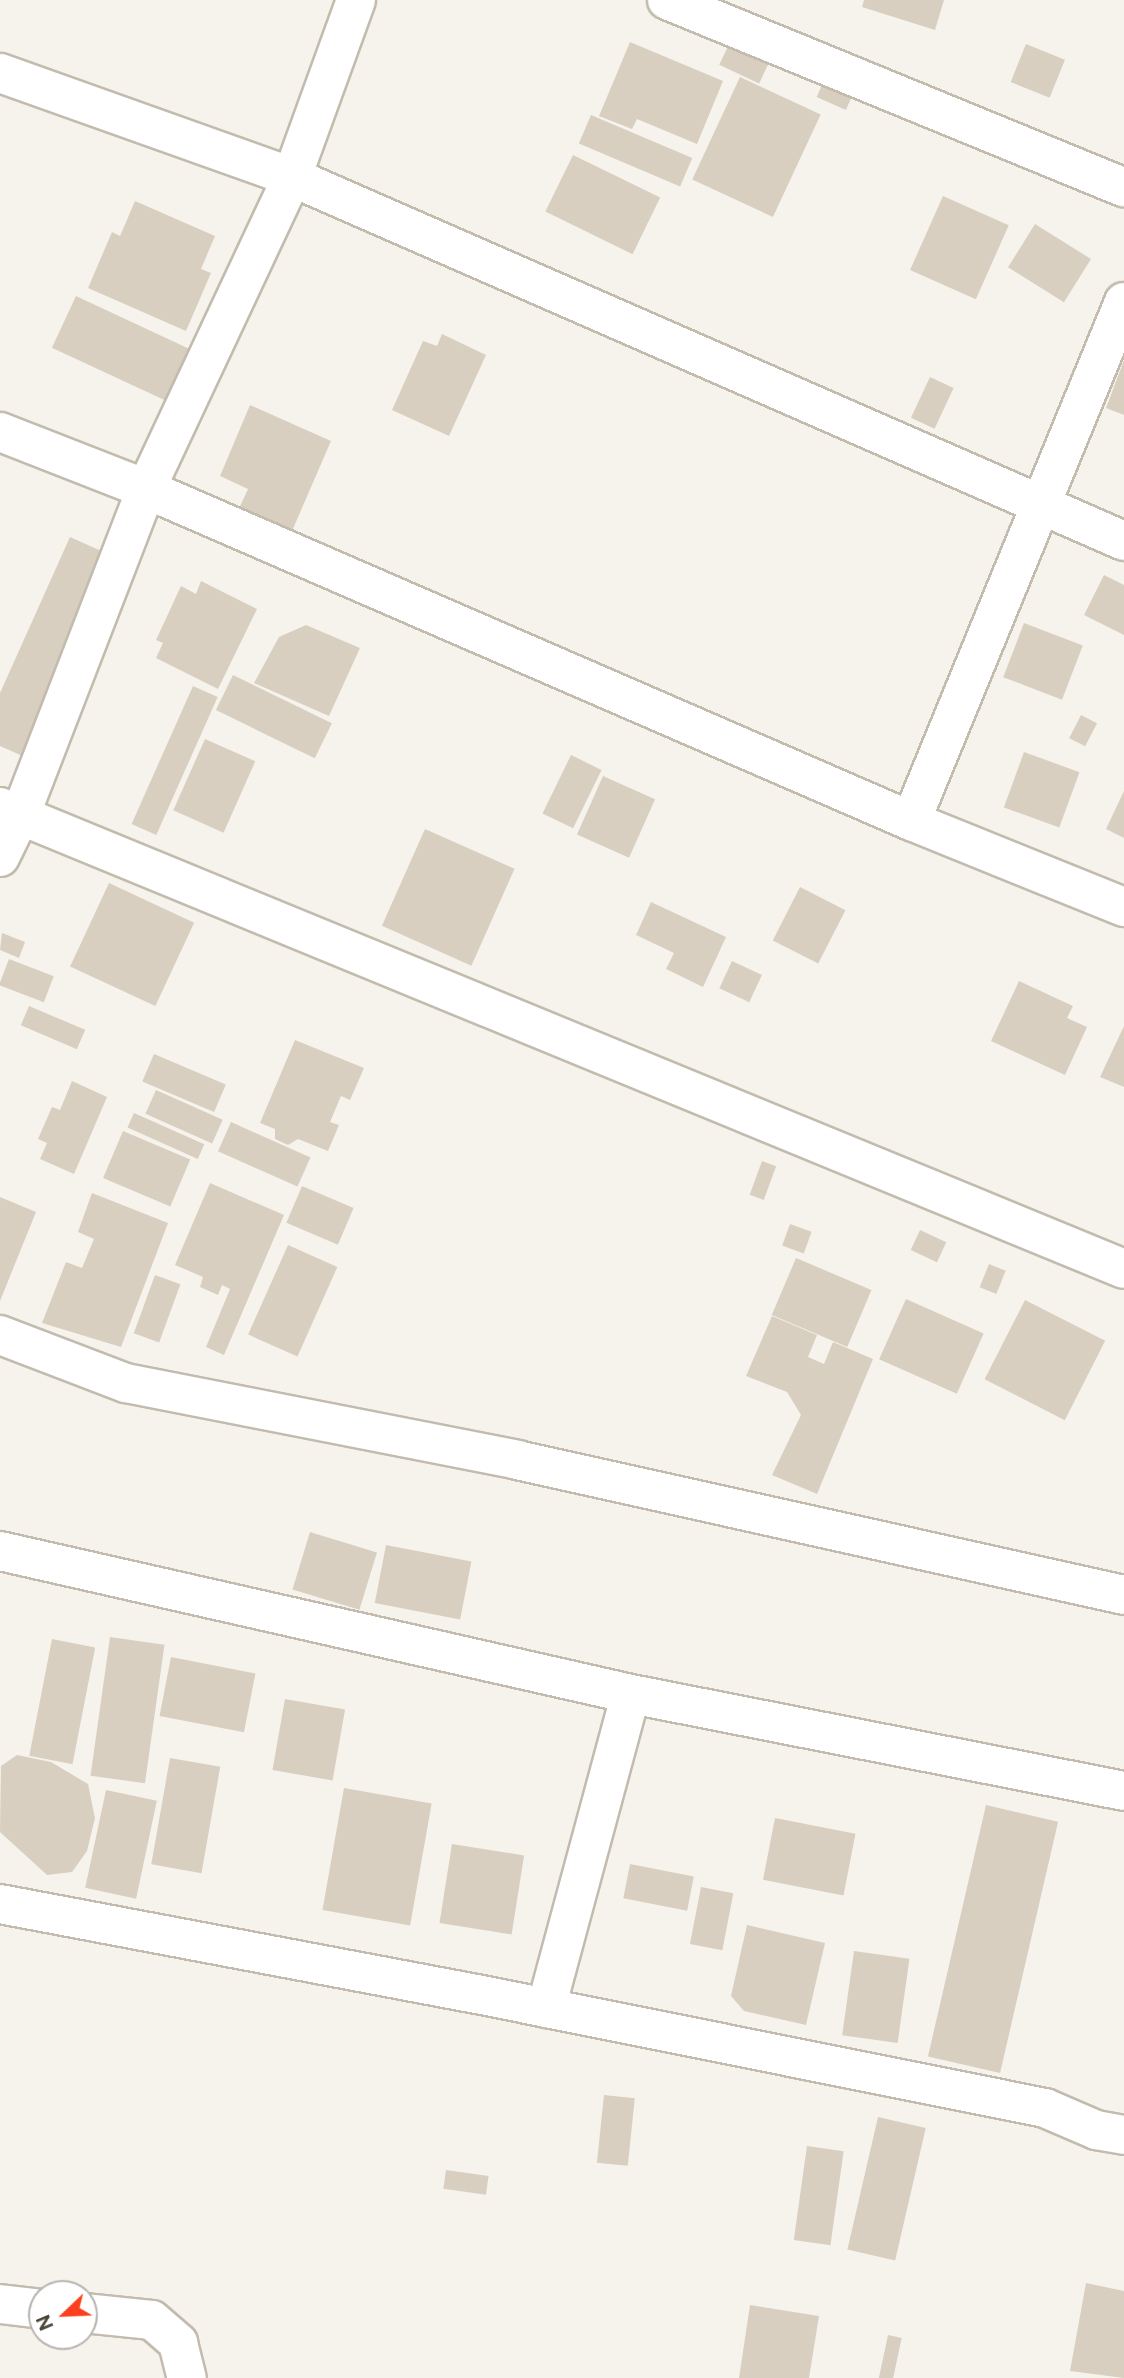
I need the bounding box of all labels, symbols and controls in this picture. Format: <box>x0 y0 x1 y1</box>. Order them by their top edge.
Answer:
north arrow <box>28 2280 98 2350</box>
text: N <box>32 2311 59 2334</box>

